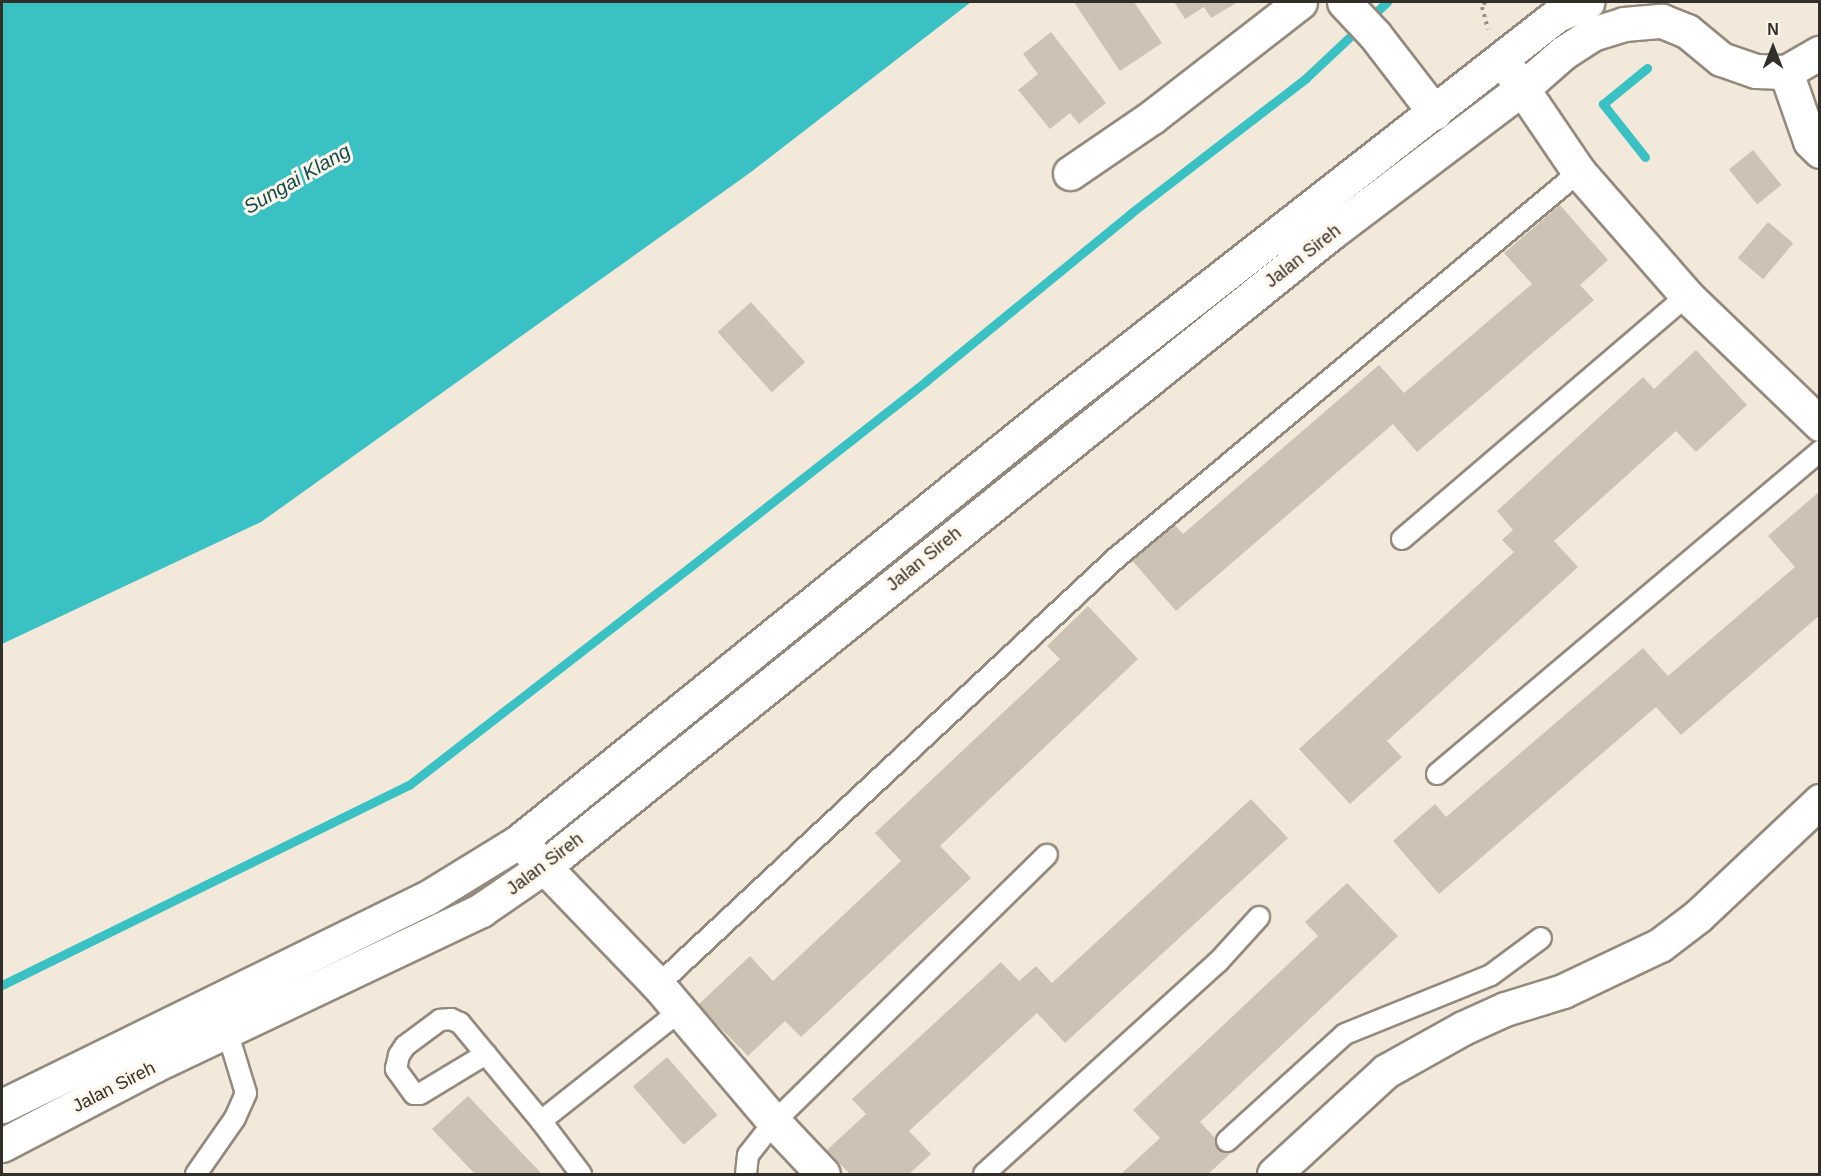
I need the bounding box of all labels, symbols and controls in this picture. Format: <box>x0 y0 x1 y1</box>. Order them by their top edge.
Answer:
north arrow <box>1743 18 1803 78</box>
text: N <box>1767 21 1779 38</box>
water label: Sungai Klang <box>239 139 355 219</box>
street label: Jalan Sireh <box>1261 220 1345 292</box>
street label: Jalan Sireh <box>882 522 966 596</box>
street label: Jalan Sireh <box>503 828 587 900</box>
street label: Jalan Sireh <box>69 1057 159 1117</box>

